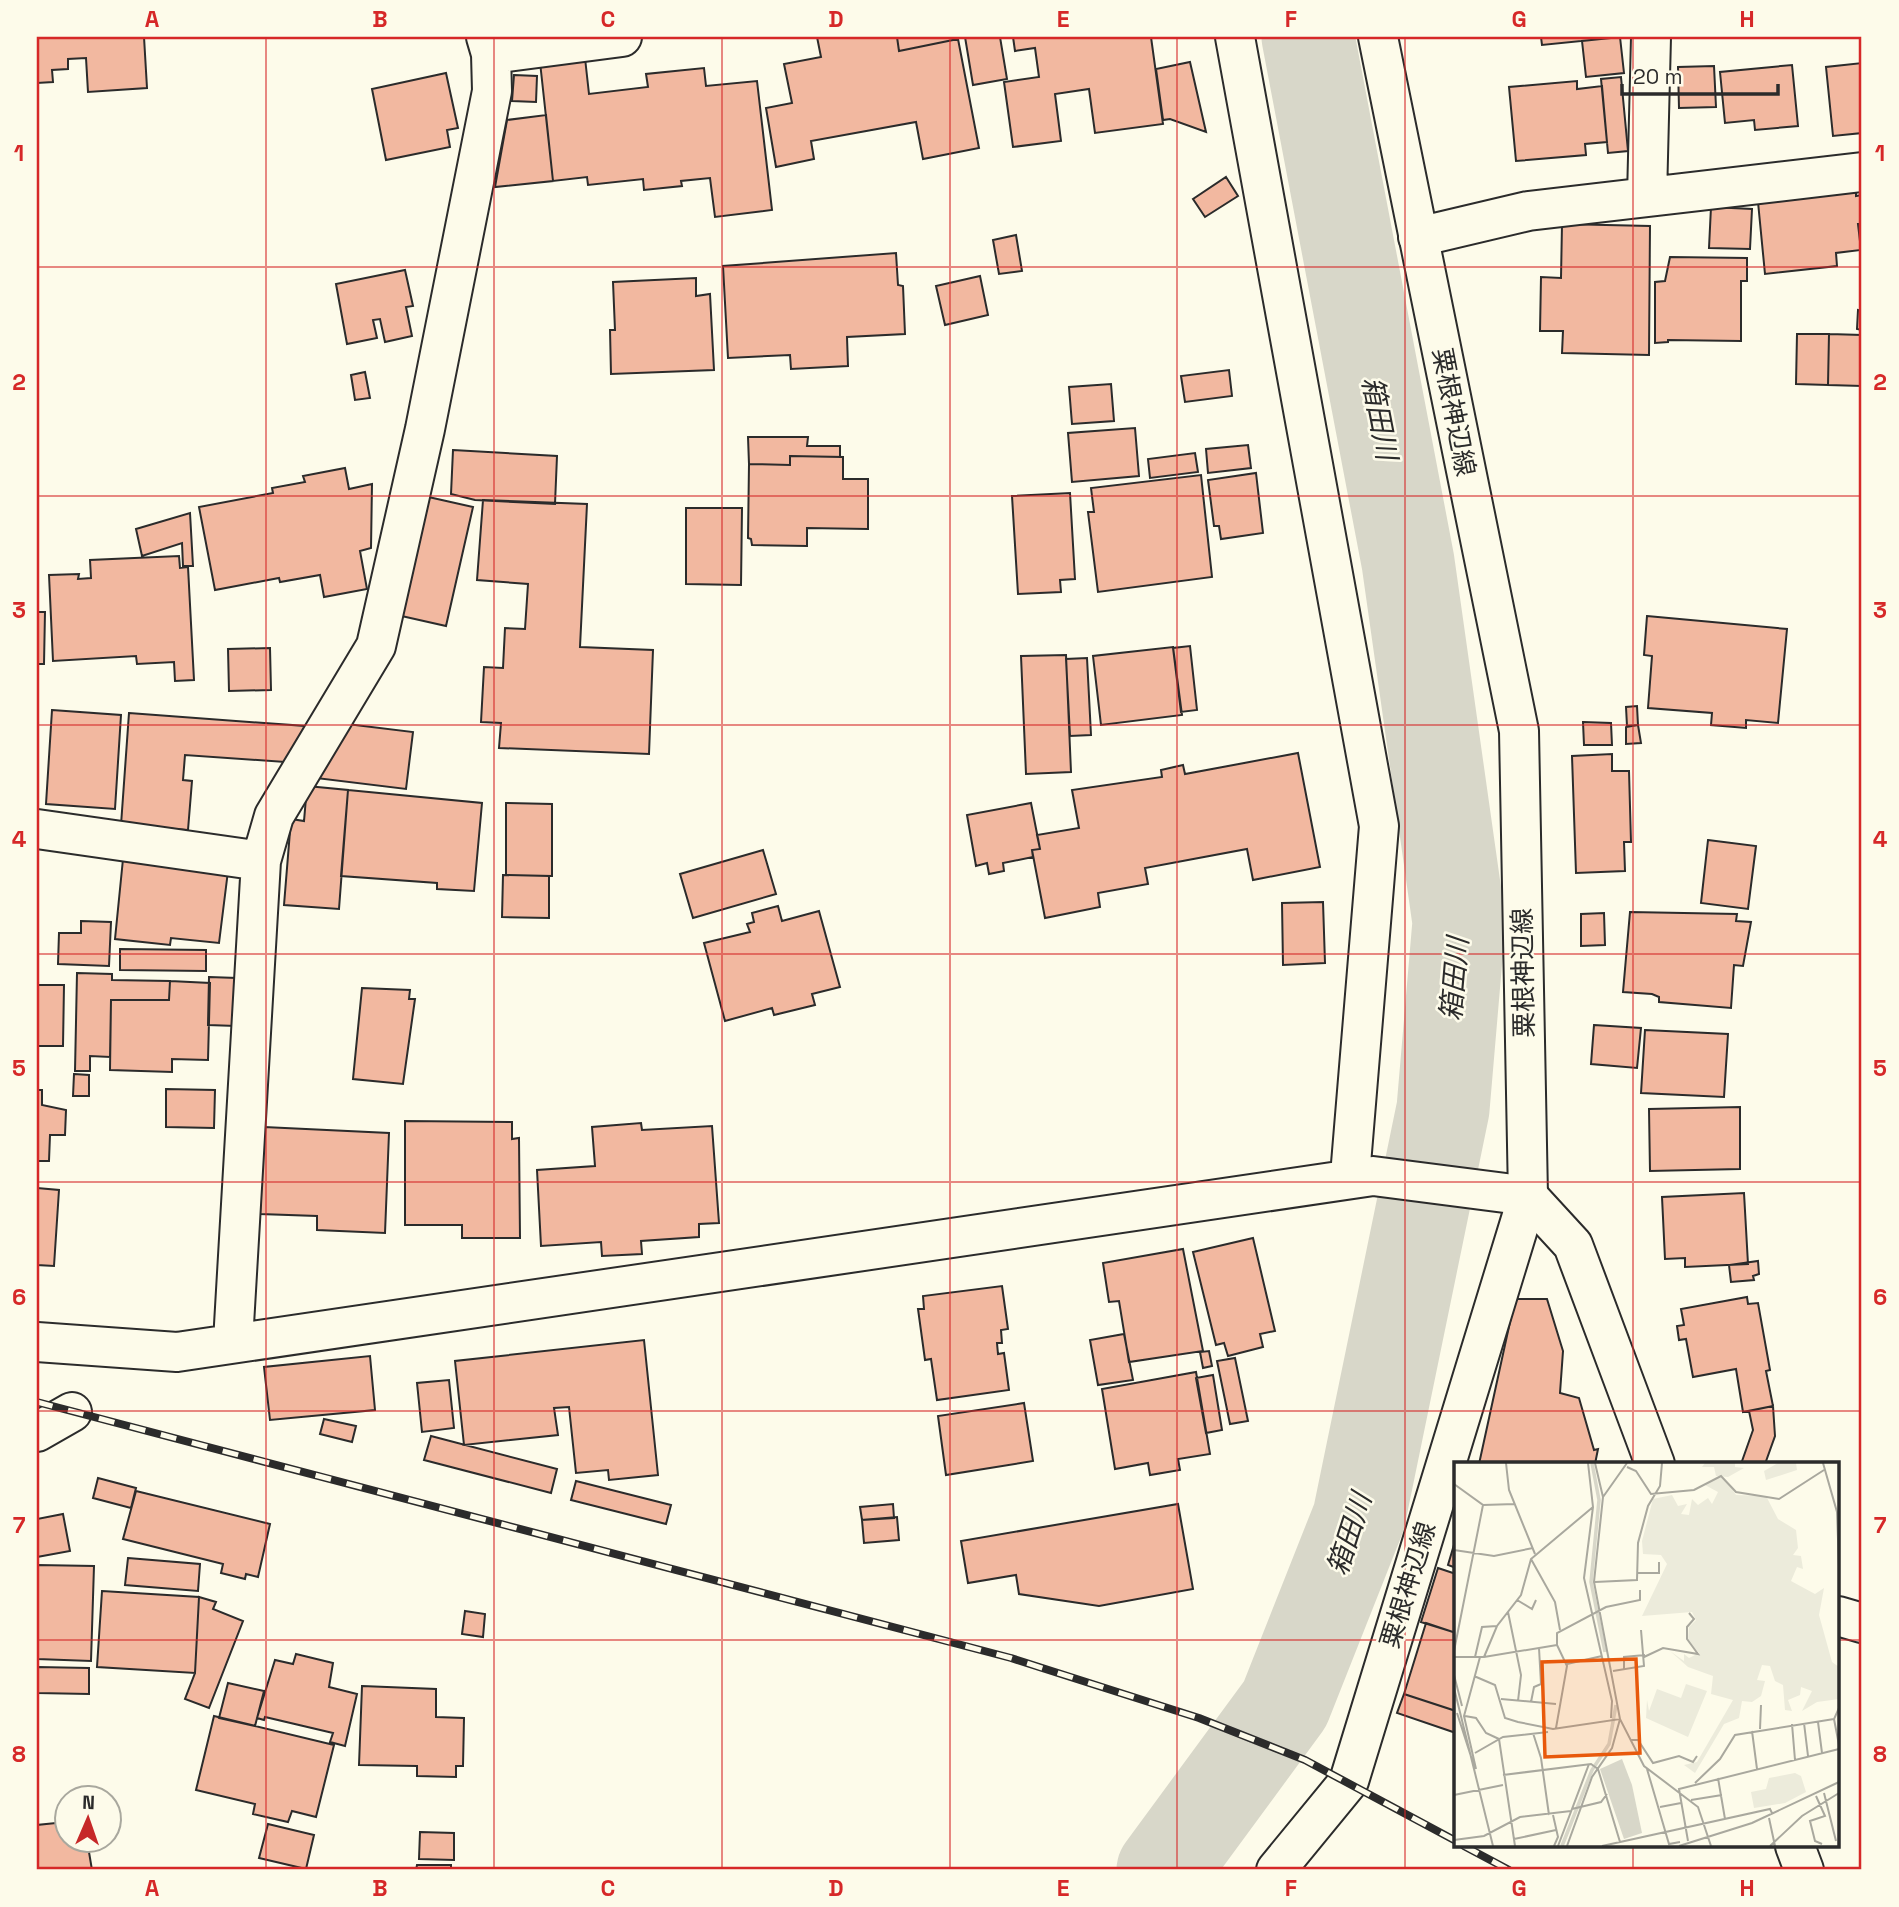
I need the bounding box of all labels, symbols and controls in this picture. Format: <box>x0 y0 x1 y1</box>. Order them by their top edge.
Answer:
text: A <box>145 4 160 34</box>
text: B <box>372 4 388 34</box>
text: C <box>601 4 615 34</box>
text: D <box>828 4 844 34</box>
text: E <box>1057 4 1069 34</box>
text: F <box>1285 4 1297 34</box>
text: G <box>1511 4 1527 34</box>
text: H <box>1739 4 1755 34</box>
scale bar <box>1622 52 1778 96</box>
text: 20 m <box>1633 63 1683 90</box>
text: 1 <box>14 138 24 168</box>
text: 1 <box>1875 138 1885 168</box>
street label: 粟根神辺線 <box>1425 345 1483 479</box>
text: 2 <box>12 367 26 397</box>
text: 2 <box>1873 367 1887 397</box>
water label: 箱田川 <box>1354 373 1406 466</box>
text: 3 <box>12 595 26 625</box>
text: 3 <box>1873 595 1887 625</box>
text: 4 <box>12 824 27 854</box>
text: 4 <box>1873 824 1888 854</box>
street label: 粟根神辺線 <box>1505 908 1541 1038</box>
water label: 箱田川 <box>1432 933 1476 1022</box>
text: 5 <box>12 1053 26 1083</box>
text: 5 <box>1873 1053 1887 1083</box>
text: 6 <box>12 1282 26 1312</box>
text: 6 <box>1873 1282 1887 1312</box>
inset map <box>1454 1462 1840 1848</box>
water label: 箱田川 <box>1319 1486 1380 1580</box>
text: 7 <box>13 1510 26 1540</box>
text: 7 <box>1874 1510 1887 1540</box>
street label: 粟根神辺線 <box>1373 1518 1443 1652</box>
text: 8 <box>12 1739 26 1769</box>
text: 8 <box>1873 1739 1887 1769</box>
north arrow <box>52 1784 122 1854</box>
text: N <box>82 1790 95 1815</box>
text: A <box>145 1873 160 1903</box>
text: B <box>372 1873 388 1903</box>
text: C <box>601 1873 615 1903</box>
text: D <box>828 1873 844 1903</box>
text: E <box>1057 1873 1069 1903</box>
text: F <box>1285 1873 1297 1903</box>
text: G <box>1511 1873 1527 1903</box>
text: H <box>1739 1873 1755 1903</box>

